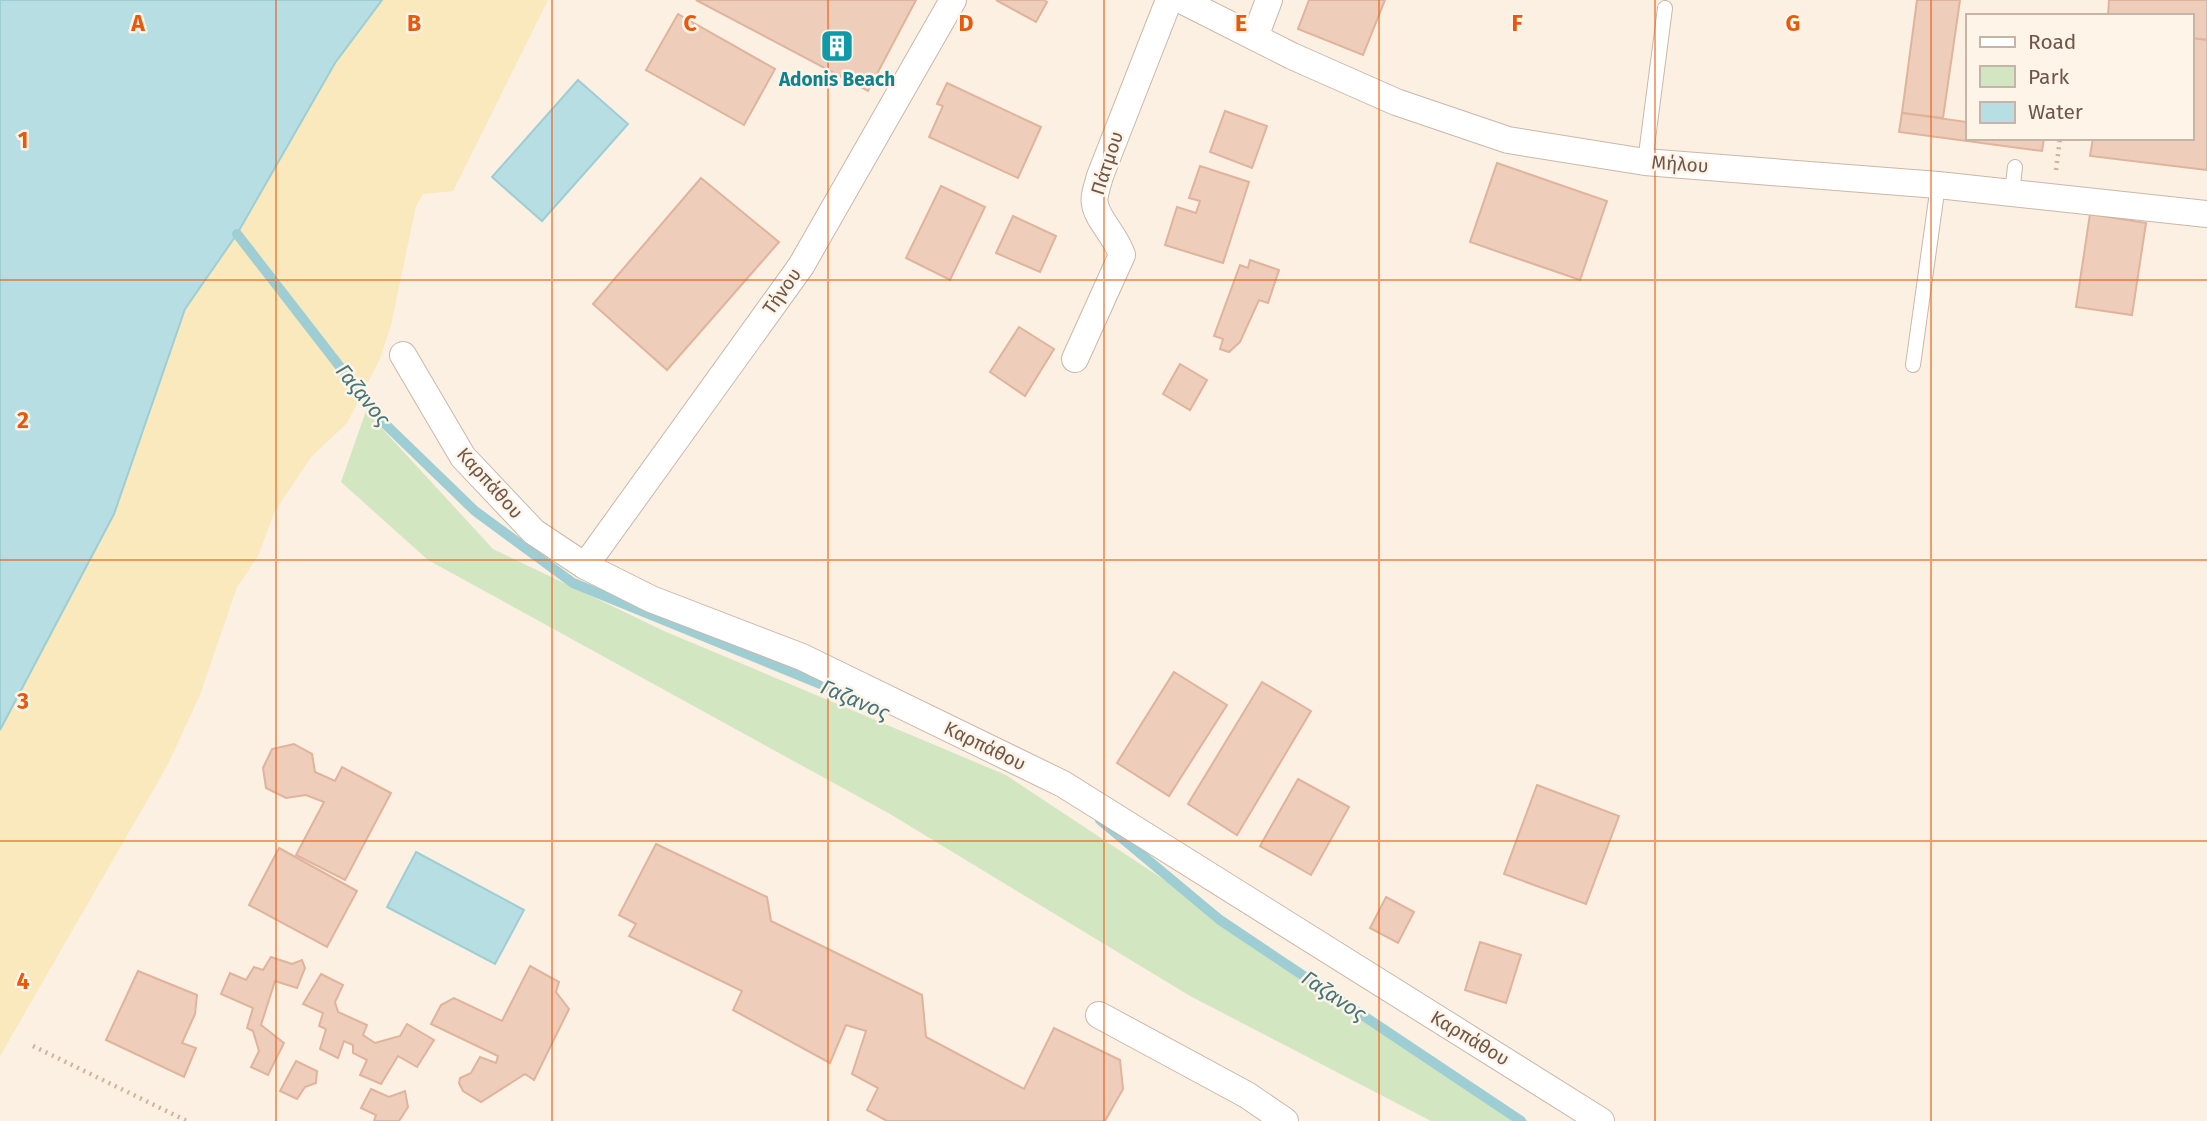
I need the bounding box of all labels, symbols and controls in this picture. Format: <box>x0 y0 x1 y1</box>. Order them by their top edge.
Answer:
text: A <box>130 9 145 37</box>
text: B <box>407 9 421 37</box>
text: C <box>683 9 697 37</box>
text: D <box>959 9 974 37</box>
text: E <box>1235 9 1247 37</box>
text: F <box>1511 9 1523 37</box>
text: G <box>1786 9 1800 37</box>
legend <box>1966 14 2193 140</box>
building icon: Adonis Beach <box>818 27 856 65</box>
text: Road <box>2028 29 2076 55</box>
text: Park <box>2028 64 2070 90</box>
place label: Adonis Beach <box>778 68 895 91</box>
text: Water <box>2028 99 2083 125</box>
text: 1 <box>18 126 28 154</box>
street label: Πάτμου <box>1086 128 1128 198</box>
street label: Μήλου <box>1651 151 1709 177</box>
street label: Τήνου <box>758 263 806 319</box>
water label: Γαζανος <box>330 359 396 432</box>
text: 2 <box>17 406 29 434</box>
street label: Καρπάθου <box>452 443 528 523</box>
water label: Γαζανος <box>817 674 894 726</box>
text: 3 <box>16 687 29 715</box>
street label: Καρπάθου <box>940 716 1030 776</box>
water label: Γαζανος <box>1297 965 1372 1027</box>
text: 4 <box>17 967 30 995</box>
street label: Καρπάθου <box>1426 1005 1514 1071</box>

